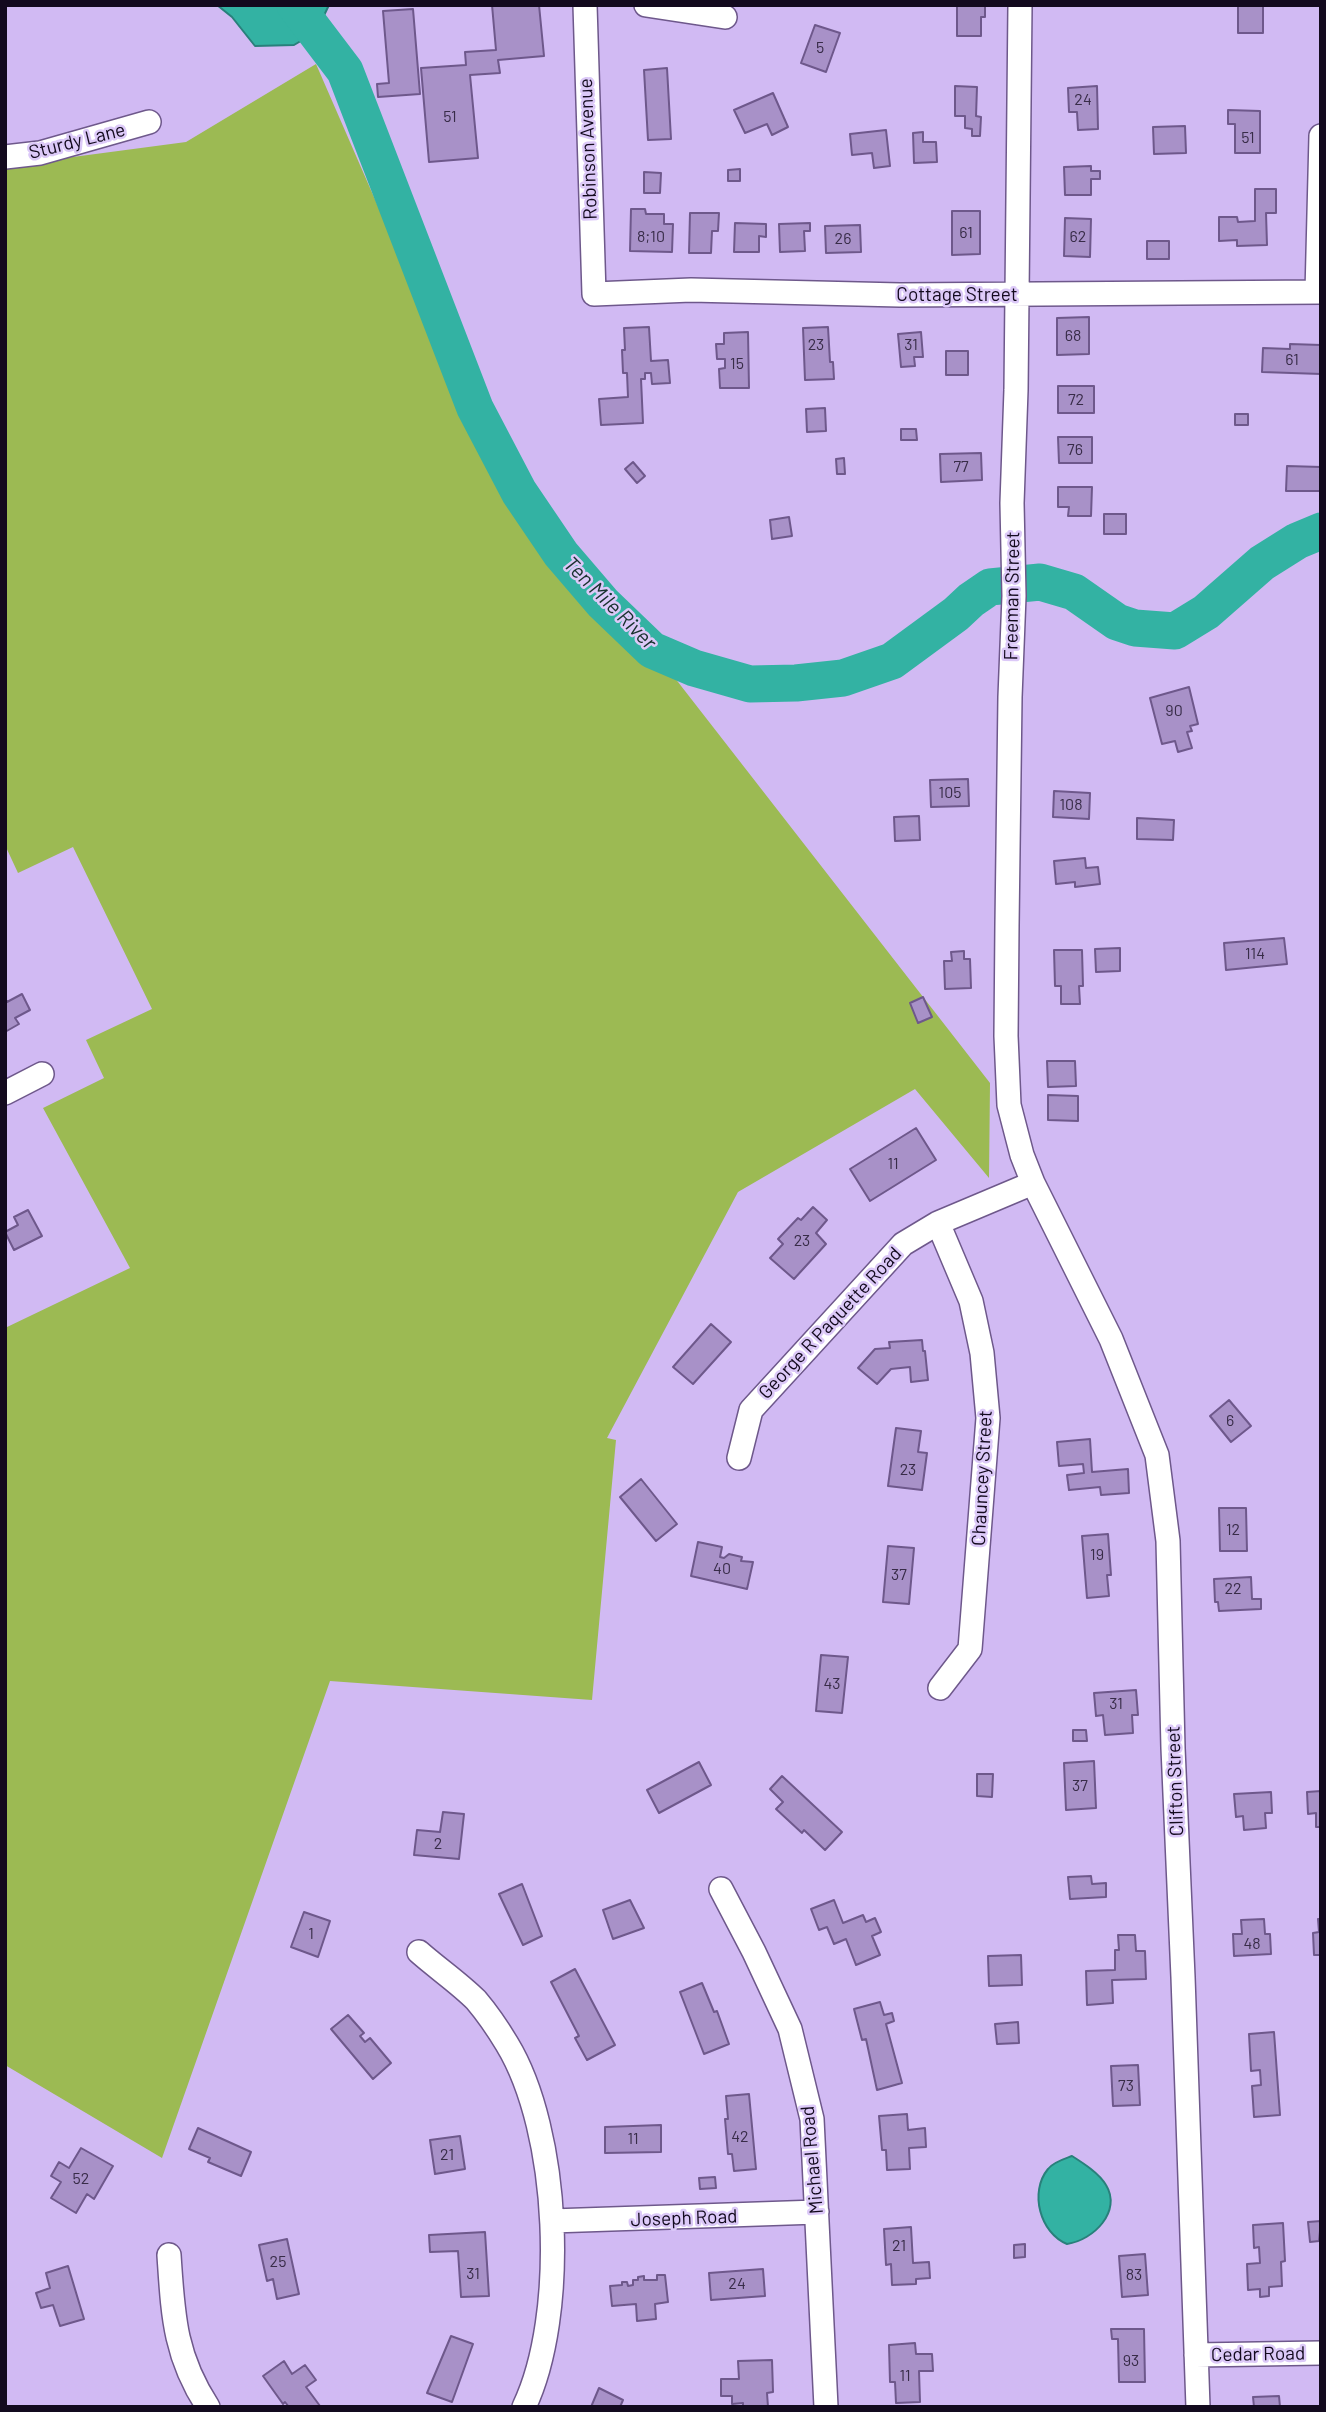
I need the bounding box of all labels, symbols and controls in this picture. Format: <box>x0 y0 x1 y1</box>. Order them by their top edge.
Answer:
house number: 5 <box>816 38 824 58</box>
street label: Robinson Avenue <box>574 78 602 220</box>
house number: 24 <box>1074 90 1092 110</box>
house number: 51 <box>443 107 457 127</box>
street label: Sturdy Lane <box>26 118 128 164</box>
house number: 51 <box>1241 128 1255 148</box>
house number: 61 <box>959 223 973 243</box>
house number: 8;10 <box>637 227 665 247</box>
house number: 62 <box>1070 227 1086 247</box>
house number: 26 <box>835 229 851 249</box>
street label: Cottage Street <box>896 284 1018 306</box>
house number: 68 <box>1065 326 1081 346</box>
house number: 23 <box>808 335 824 355</box>
house number: 31 <box>904 335 918 355</box>
house number: 61 <box>1285 350 1299 370</box>
house number: 15 <box>730 354 744 374</box>
house number: 72 <box>1068 390 1084 410</box>
house number: 76 <box>1067 440 1083 460</box>
house number: 77 <box>953 457 969 477</box>
street label: Freeman Street <box>999 531 1025 661</box>
water label: Ten Mile River <box>558 551 662 655</box>
house number: 90 <box>1165 701 1183 721</box>
house number: 105 <box>939 783 961 803</box>
house number: 108 <box>1060 795 1082 815</box>
house number: 114 <box>1245 944 1265 964</box>
house number: 11 <box>887 1154 899 1174</box>
house number: 23 <box>794 1231 810 1251</box>
street label: George R Paquette Road <box>754 1242 906 1404</box>
street label: Chauncey Street <box>967 1410 997 1546</box>
house number: 6 <box>1226 1411 1234 1431</box>
house number: 23 <box>900 1460 916 1480</box>
house number: 12 <box>1226 1520 1240 1540</box>
house number: 19 <box>1090 1545 1104 1565</box>
house number: 40 <box>713 1559 731 1579</box>
house number: 37 <box>891 1565 907 1585</box>
house number: 22 <box>1224 1579 1242 1599</box>
house number: 43 <box>823 1674 841 1694</box>
house number: 31 <box>1109 1694 1123 1714</box>
street label: Clifton Street <box>1162 1725 1188 1837</box>
house number: 37 <box>1072 1776 1088 1796</box>
house number: 2 <box>434 1834 442 1854</box>
house number: 1 <box>308 1924 314 1944</box>
house number: 48 <box>1243 1934 1261 1954</box>
house number: 73 <box>1118 2076 1134 2096</box>
street label: Michael Road <box>796 2105 828 2215</box>
house number: 42 <box>731 2127 749 2147</box>
house number: 11 <box>627 2129 639 2149</box>
house number: 21 <box>440 2145 454 2165</box>
house number: 52 <box>73 2169 89 2189</box>
street label: Joseph Road <box>630 2205 738 2231</box>
house number: 21 <box>892 2236 906 2256</box>
house number: 25 <box>270 2252 286 2272</box>
house number: 31 <box>466 2264 480 2284</box>
house number: 83 <box>1126 2265 1142 2285</box>
house number: 24 <box>728 2274 746 2294</box>
street label: Cedar Road <box>1211 2342 1305 2366</box>
house number: 93 <box>1123 2351 1139 2371</box>
house number: 11 <box>899 2366 911 2386</box>

